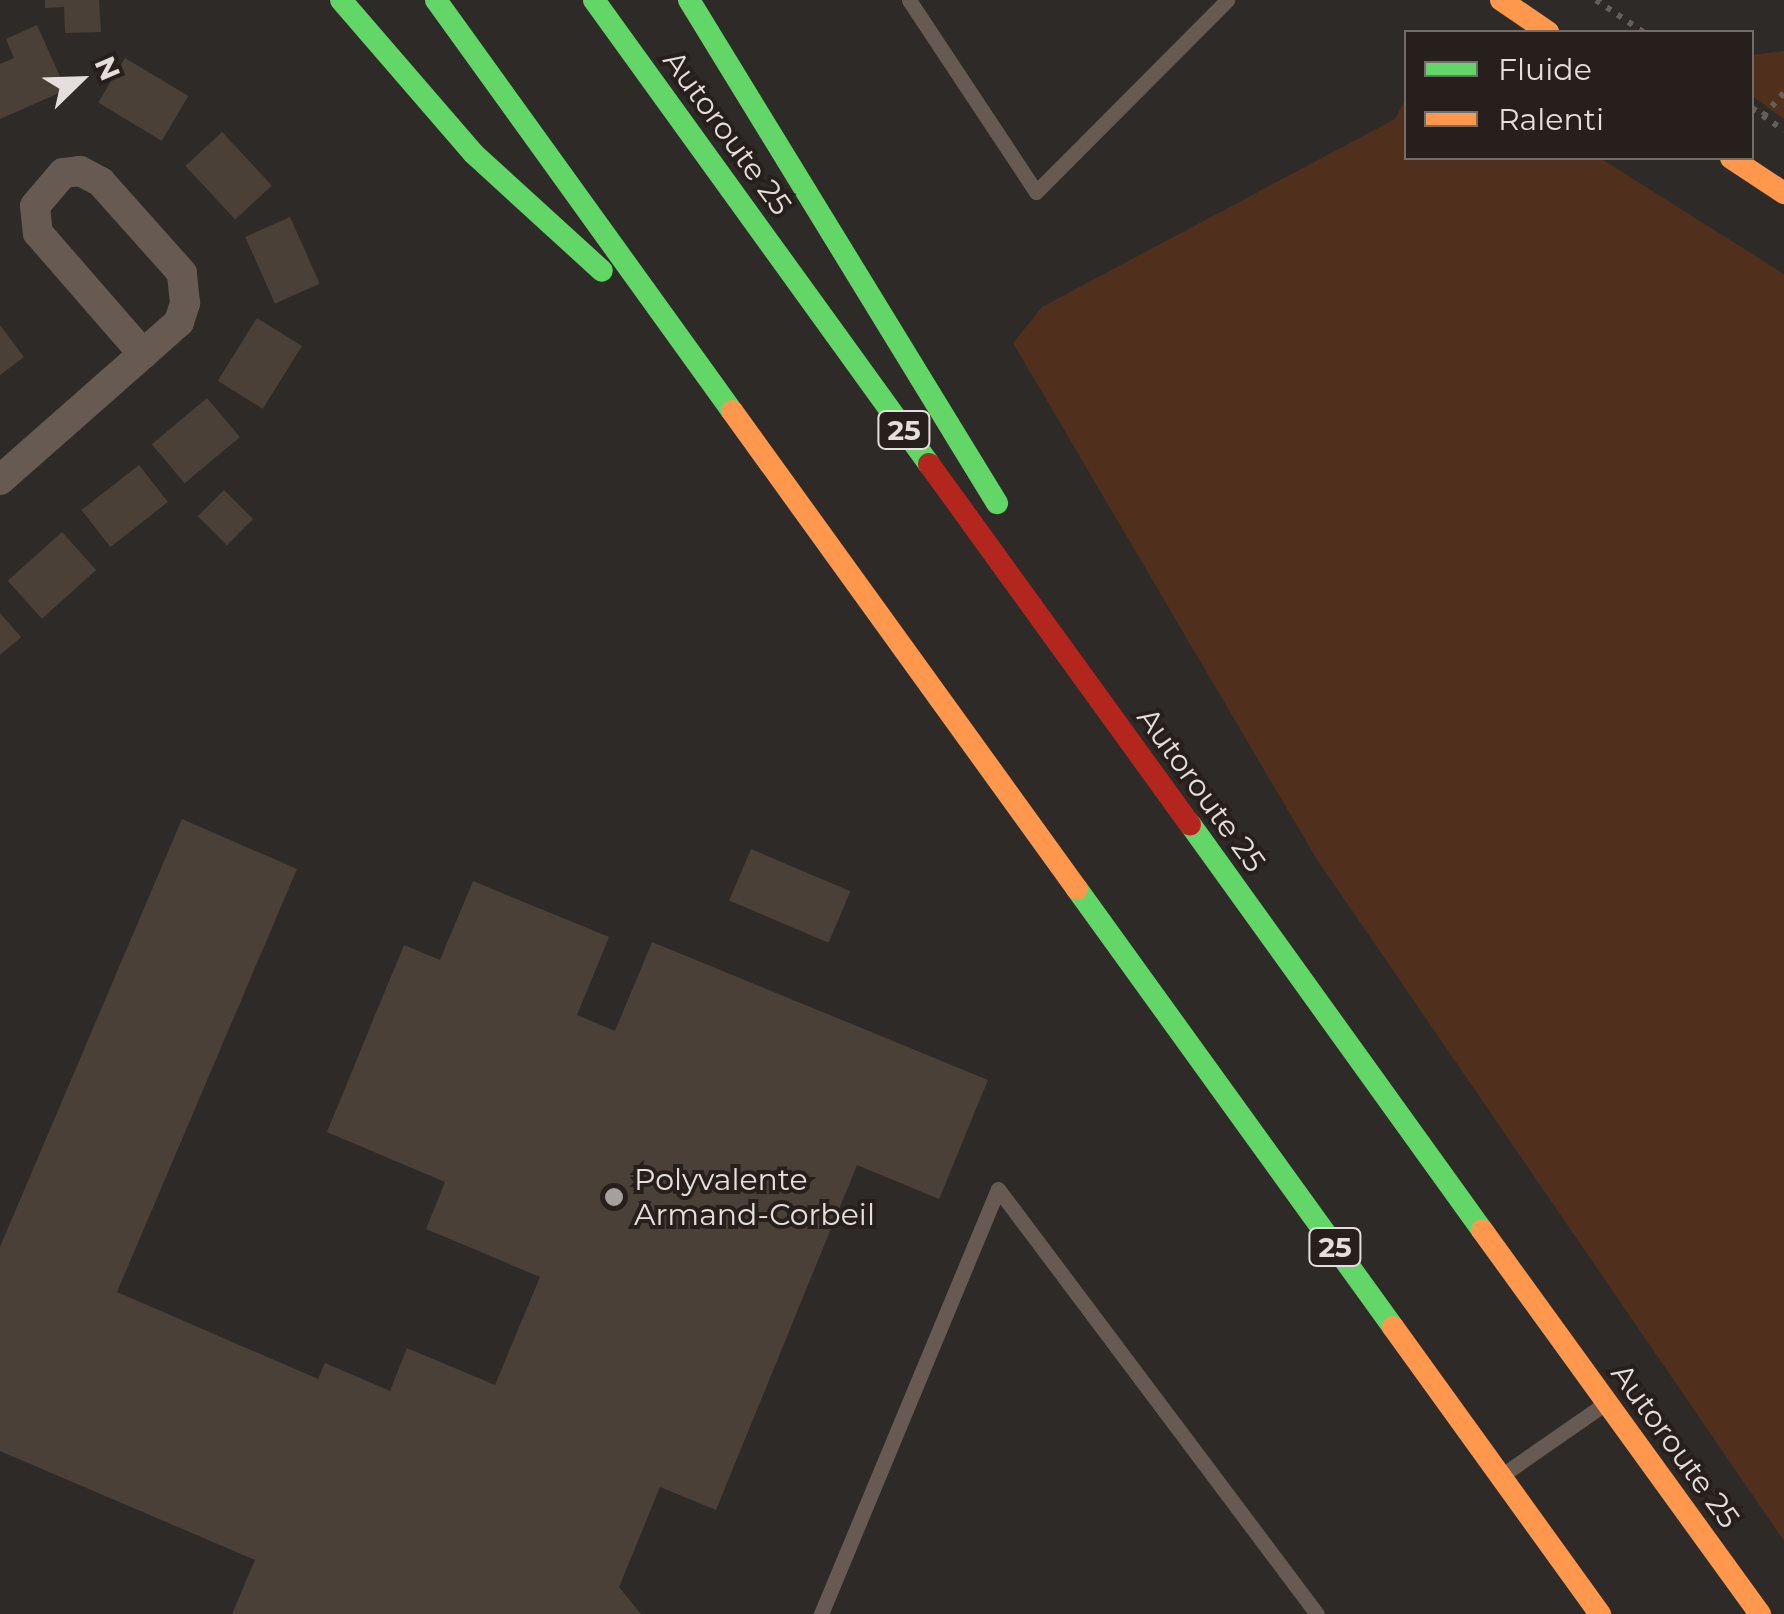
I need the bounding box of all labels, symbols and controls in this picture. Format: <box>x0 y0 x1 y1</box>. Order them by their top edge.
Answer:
north arrow <box>30 30 130 130</box>
legend <box>1404 30 1754 160</box>
street label: Autoroute 25 <box>655 44 799 222</box>
text: N <box>88 51 128 85</box>
text: Fluide <box>1498 51 1592 88</box>
text: Ralenti <box>1498 101 1604 138</box>
road number: 25 <box>876 407 932 453</box>
street label: Autoroute 25 <box>1129 701 1273 879</box>
place label: Polyvalente Armand-Corbeil <box>634 1162 875 1232</box>
marker: Polyvalente Armand-Corbeil <box>603 1186 625 1208</box>
road number: 25 <box>1308 1224 1362 1270</box>
street label: Autoroute 25 <box>1603 1357 1747 1535</box>

